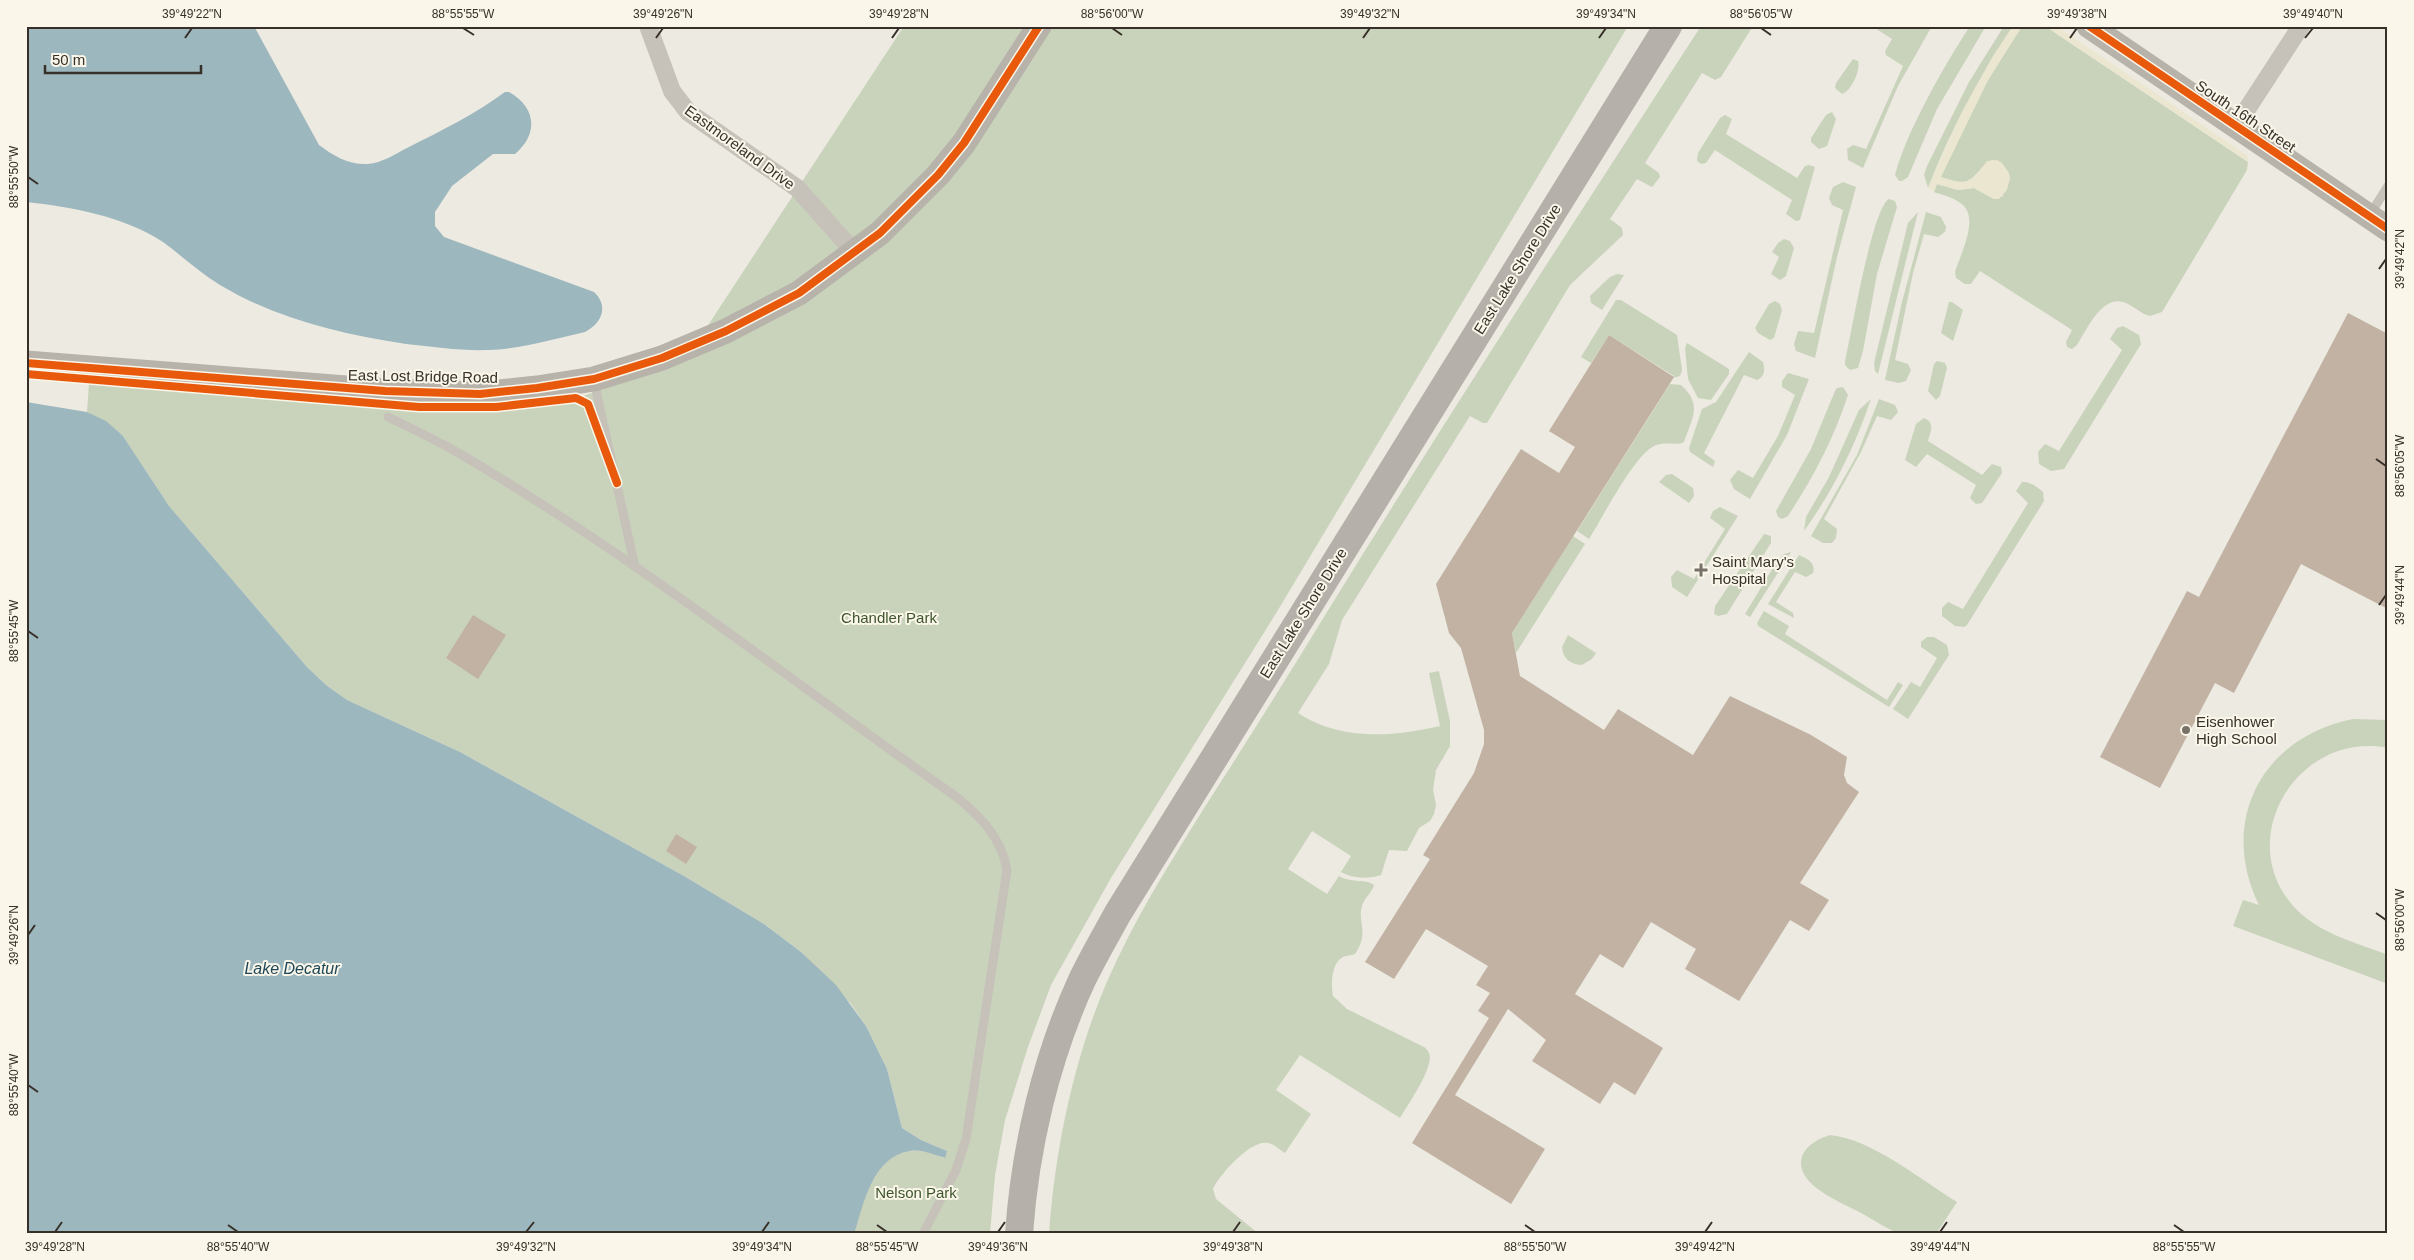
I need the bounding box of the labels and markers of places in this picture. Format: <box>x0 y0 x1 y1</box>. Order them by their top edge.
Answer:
place label: Saint Mary's Hospital <box>1712 553 1794 587</box>
marker: Saint Mary's Hospital <box>1694 563 1708 577</box>
place label: Eisenhower High School <box>2196 713 2277 747</box>
marker: Eisenhower High School <box>2180 724 2192 736</box>

